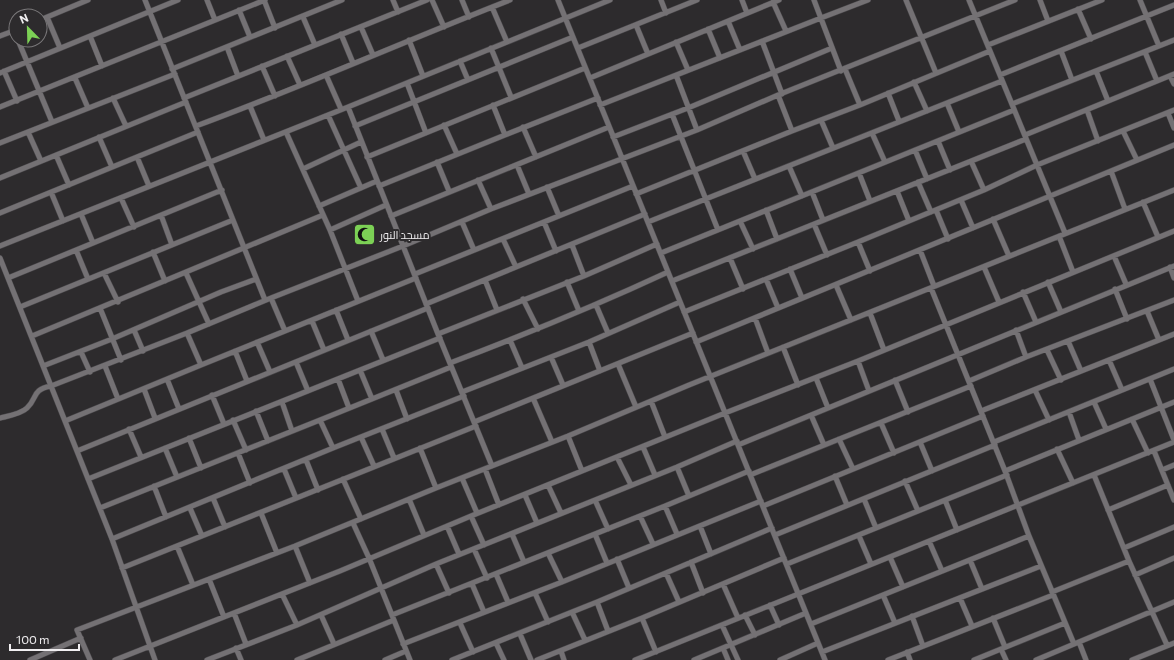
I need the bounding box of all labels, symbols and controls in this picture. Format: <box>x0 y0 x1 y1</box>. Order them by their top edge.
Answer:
north arrow <box>8 8 48 48</box>
text: N <box>18 11 30 26</box>
mosque icon: مسجد النور <box>352 222 378 248</box>
place label: مسجد النور <box>379 228 430 242</box>
scale bar <box>10 626 79 652</box>
text: 100 m <box>16 632 50 646</box>

